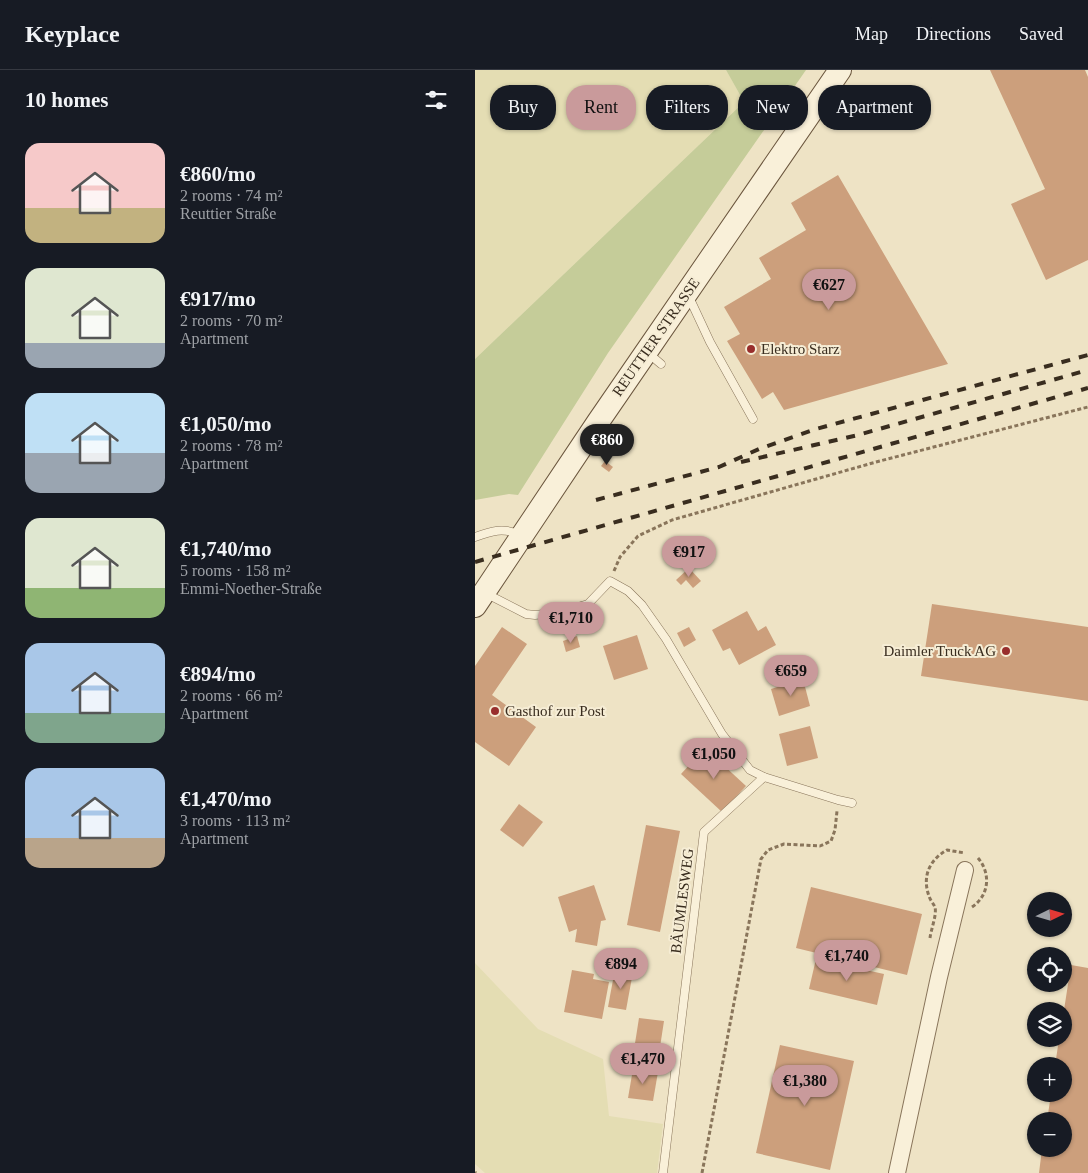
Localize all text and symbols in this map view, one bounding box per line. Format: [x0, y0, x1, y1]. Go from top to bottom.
text: Keyplace [25, 21, 120, 47]
text: Map [855, 24, 888, 44]
text: Directions [916, 24, 991, 44]
text: Saved [1019, 24, 1063, 44]
chip: Buy [490, 85, 556, 130]
chip: Rent [566, 85, 636, 130]
chip: Filters [646, 85, 728, 130]
chip: New [738, 85, 808, 130]
chip: Apartment [818, 85, 931, 130]
icon: filters [422, 86, 450, 114]
text: 10 homes [25, 88, 108, 112]
text: €860/mo [180, 162, 256, 186]
icon: home [65, 163, 125, 223]
text: 2 rooms · 74 m² [180, 187, 283, 204]
text: Reuttier Straße [180, 205, 276, 222]
pin: €627 [799, 268, 859, 311]
street label: REUTTIER STRASSE [609, 275, 703, 399]
text: €627 [813, 276, 845, 293]
text: €917/mo [180, 287, 256, 311]
icon: home [65, 288, 125, 348]
text: 2 rooms · 70 m² [180, 312, 283, 329]
text: Apartment [180, 330, 248, 347]
place label: Elektro Starz [761, 341, 840, 357]
marker: Elektro Starz [745, 343, 757, 355]
text: €1,050/mo [180, 412, 272, 436]
icon: home [65, 413, 125, 473]
pin: €860 [577, 424, 637, 466]
text: €860 [591, 431, 623, 448]
text: 2 rooms · 78 m² [180, 437, 283, 454]
text: Apartment [180, 455, 248, 472]
pin: €917 [659, 536, 719, 578]
text: €1,740/mo [180, 537, 272, 561]
icon: home [65, 538, 125, 598]
text: €917 [673, 543, 705, 560]
text: 5 rooms · 158 m² [180, 562, 291, 579]
text: Emmi-Noether-Straße [180, 580, 322, 597]
pin: €1,710 [530, 602, 612, 644]
text: €1,710 [549, 609, 593, 626]
place label: Daimler Truck AG [884, 643, 996, 659]
marker: Daimler Truck AG [1000, 645, 1012, 657]
pin: €659 [761, 654, 821, 697]
text: €894/mo [180, 662, 256, 686]
text: €659 [775, 662, 807, 679]
icon: home [65, 663, 125, 723]
text: 2 rooms · 66 m² [180, 687, 283, 704]
place label: Gasthof zur Post [505, 703, 606, 719]
text: Apartment [180, 705, 248, 722]
marker: Gasthof zur Post [489, 705, 501, 717]
pin: €1,050 [673, 738, 755, 780]
text: €1,050 [692, 745, 736, 762]
text: €1,470/mo [180, 787, 272, 811]
icon: home [65, 788, 125, 848]
text: 3 rooms · 113 m² [180, 812, 290, 829]
text: Apartment [180, 830, 248, 847]
street label: BÄUMLESWEG [668, 847, 696, 954]
north arrow [1027, 892, 1073, 938]
map controls [1027, 892, 1072, 1157]
pin: €1,740 [806, 940, 888, 982]
text: €1,740 [825, 947, 869, 964]
button: locate [1027, 947, 1072, 992]
pin: €894 [591, 948, 651, 990]
text: €894 [605, 955, 637, 972]
button: layers [1027, 1002, 1072, 1047]
pin: €1,470 [602, 1042, 684, 1085]
text: €1,470 [621, 1050, 665, 1067]
button: + [1027, 1057, 1072, 1102]
pin: €1,380 [764, 1064, 846, 1107]
text: €1,380 [783, 1072, 827, 1089]
button: − [1027, 1112, 1072, 1157]

